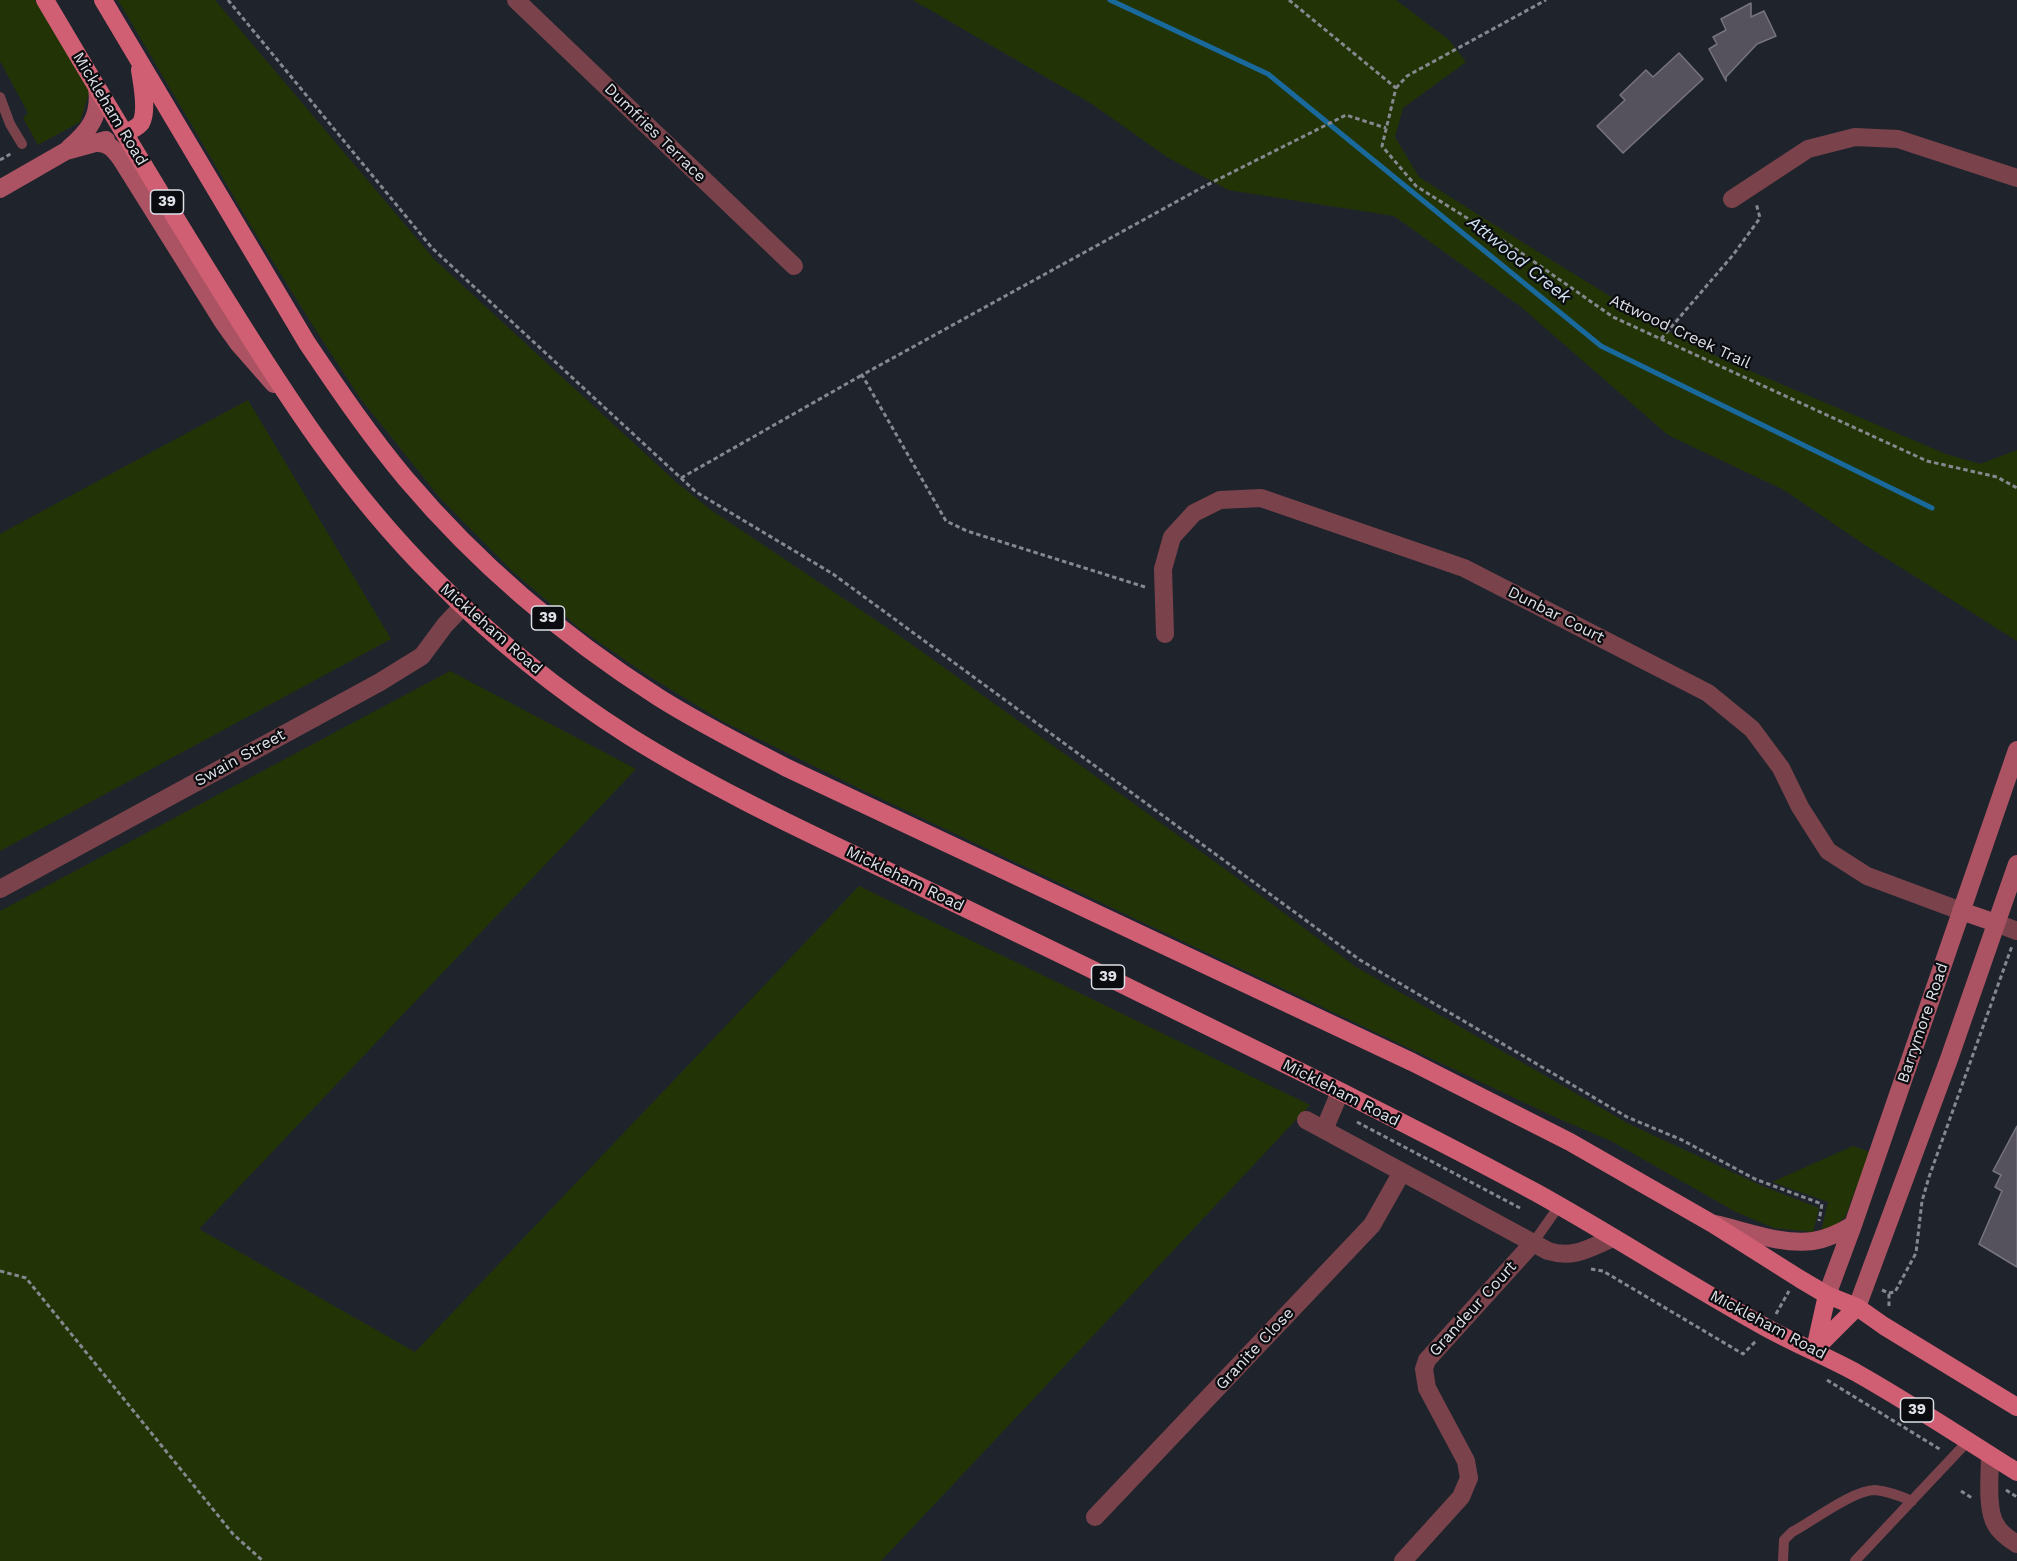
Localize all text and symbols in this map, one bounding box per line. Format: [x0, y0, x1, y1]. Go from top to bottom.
street label: Mickleham Road [69, 49, 151, 169]
street label: Dumfries Terrace [600, 80, 710, 186]
road number: 39 [150, 190, 184, 214]
water label: Attwood Creek [1463, 212, 1575, 308]
street label: Attwood Creek Trail [1606, 291, 1754, 373]
street label: Mickleham Road [436, 580, 546, 678]
street label: Dunbar Court [1505, 582, 1607, 648]
road number: 39 [532, 606, 564, 630]
street label: Swain Street [191, 725, 289, 791]
street label: Mickleham Road [843, 842, 967, 916]
street label: Barrymore Road [1893, 960, 1953, 1086]
road number: 39 [1092, 965, 1124, 989]
street label: Mickleham Road [1279, 1055, 1403, 1131]
street label: Grandeur Court [1425, 1258, 1521, 1360]
street label: Mickleham Road [1707, 1286, 1829, 1364]
street label: Granite Close [1212, 1304, 1298, 1394]
road number: 39 [1900, 1398, 1934, 1422]

